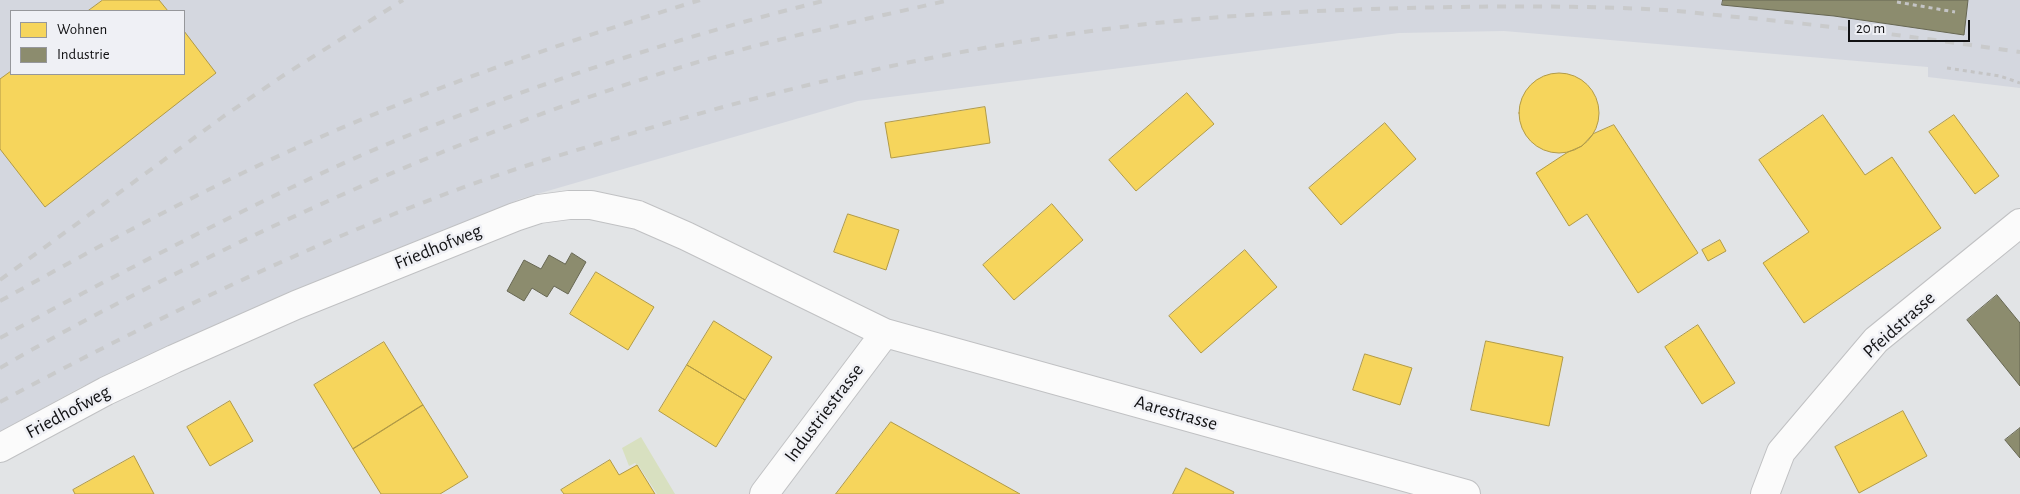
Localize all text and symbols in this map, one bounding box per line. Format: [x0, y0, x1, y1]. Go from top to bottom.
legend [10, 10, 185, 75]
scale bar [1850, 10, 1972, 42]
text: 20 m [1856, 21, 1885, 36]
text: Wohnen [57, 22, 107, 37]
text: Industrie [57, 47, 110, 62]
street label: Friedhofweg [391, 219, 485, 275]
street label: Pfeidstrasse [1858, 287, 1940, 363]
street label: Industriestrasse [780, 359, 868, 467]
street label: Friedhofweg [22, 380, 114, 444]
street label: Aarestrasse [1132, 390, 1220, 436]

